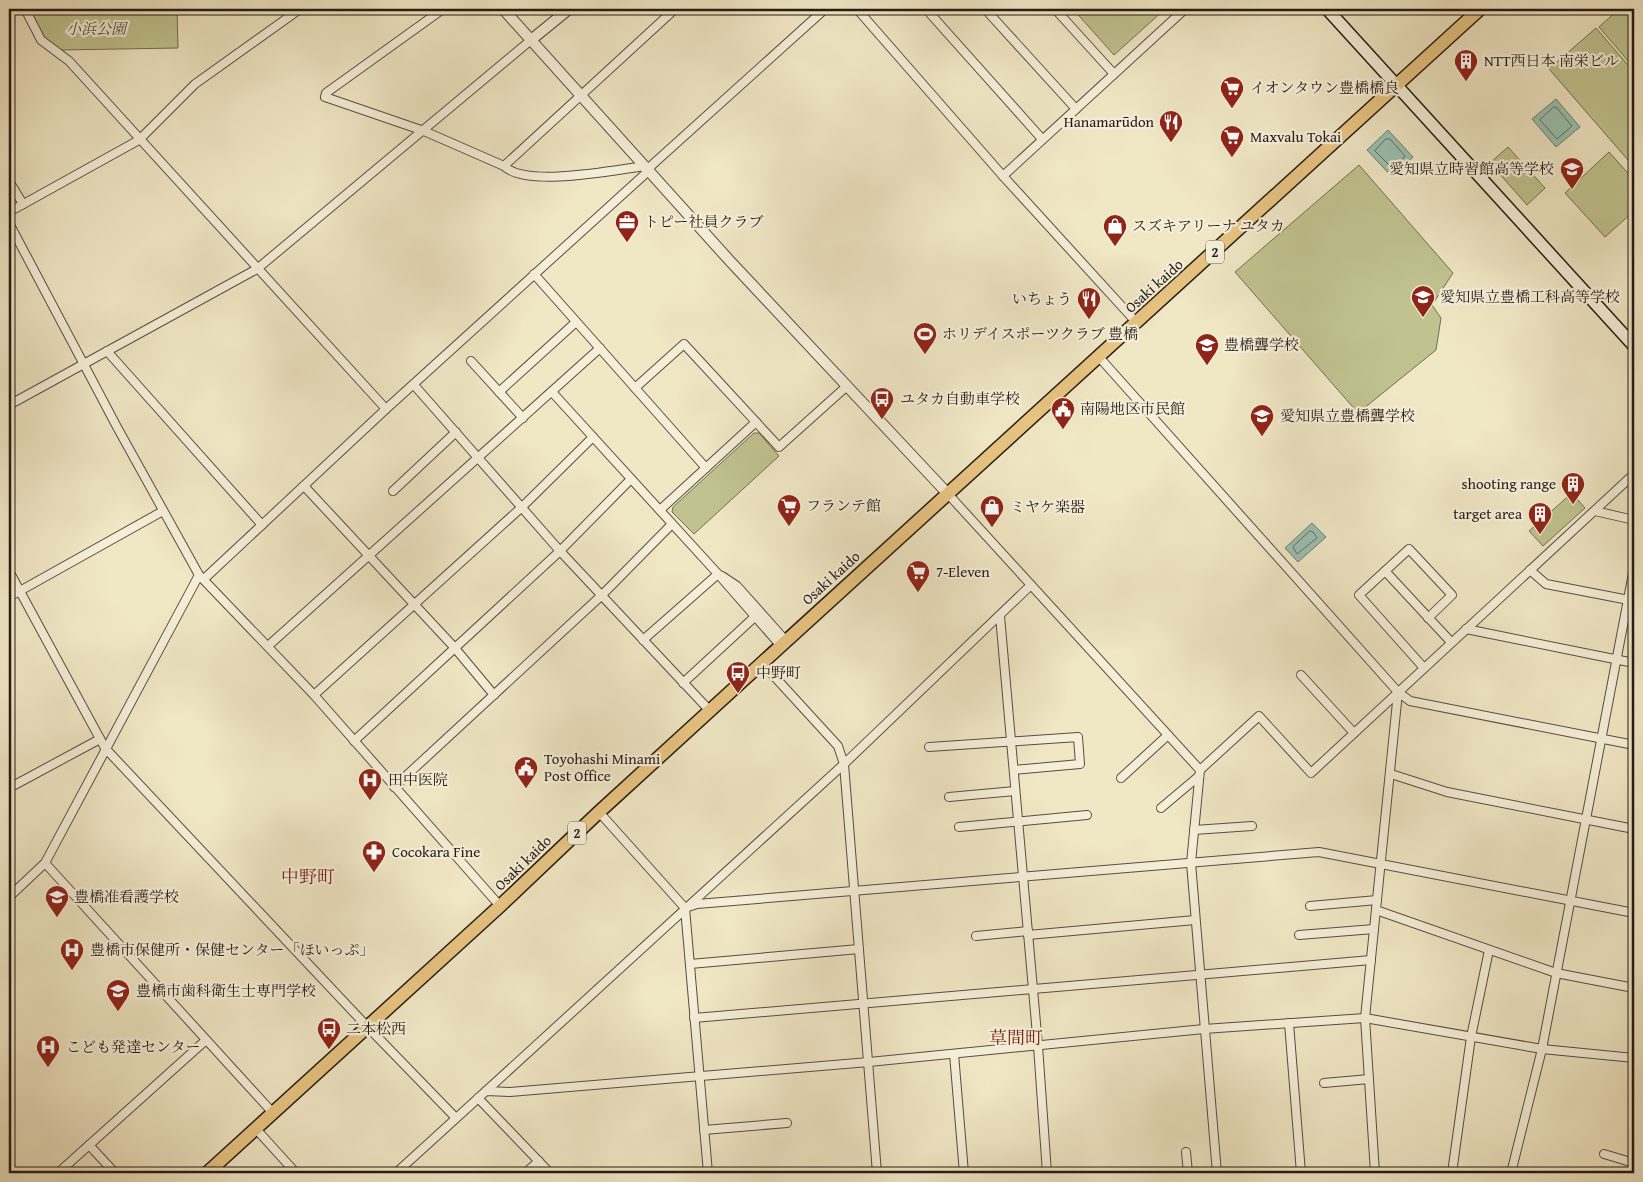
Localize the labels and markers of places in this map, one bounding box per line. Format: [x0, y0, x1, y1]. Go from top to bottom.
building icon: NTT西日本 南栄ビル [1453, 48, 1479, 82]
place label: NTT西日本 南栄ビル [1484, 50, 1619, 71]
supermarket icon: イオンタウン豊橋橋良 [1219, 75, 1245, 109]
place label: イオンタウン豊橋橋良 [1250, 77, 1399, 98]
restaurant icon: Hanamarūdon [1158, 109, 1184, 143]
place label: Hanamarūdon [1064, 111, 1155, 132]
supermarket icon: Maxvalu Tokai [1219, 124, 1245, 158]
place label: Maxvalu Tokai [1250, 126, 1341, 147]
school or university icon: 愛知県立時習館高等学校 [1559, 156, 1585, 190]
place label: 愛知県立時習館高等学校 [1389, 158, 1554, 179]
office icon: トピー社員クラブ [614, 209, 640, 243]
place label: トピー社員クラブ [644, 211, 763, 232]
shop icon: スズキアリーナ ユタカ [1102, 213, 1128, 247]
place label: スズキアリーナ ユタカ [1132, 215, 1285, 236]
school or university icon: 愛知県立豊橋工科高等学校 [1410, 284, 1436, 318]
restaurant icon: いちょう [1076, 286, 1102, 320]
place label: 愛知県立豊橋工科高等学校 [1440, 286, 1620, 307]
place label: いちょう [1012, 288, 1072, 309]
sports icon: ホリデイスポーツクラブ 豊橋 [912, 321, 938, 355]
place label: ホリデイスポーツクラブ 豊橋 [942, 323, 1138, 344]
school or university icon: 豊橋聾学校 [1194, 332, 1220, 366]
place label: 豊橋聾学校 [1224, 334, 1299, 355]
bus stop icon: ユタカ自動車学校 [869, 386, 895, 420]
place label: ユタカ自動車学校 [900, 388, 1020, 409]
public building icon: 南陽地区市民館 [1050, 396, 1076, 430]
place label: 南陽地区市民館 [1080, 398, 1185, 419]
school or university icon: 愛知県立豊橋聾学校 [1249, 403, 1275, 437]
place label: 愛知県立豊橋聾学校 [1280, 405, 1415, 426]
building icon: shooting range [1560, 471, 1586, 505]
place label: shooting range [1462, 473, 1556, 494]
supermarket icon: フランテ館 [776, 493, 802, 527]
shop icon: ミヤケ楽器 [979, 494, 1005, 528]
place label: フランテ館 [806, 495, 881, 516]
place label: ミヤケ楽器 [1010, 496, 1085, 517]
building icon: target area [1527, 501, 1553, 535]
place label: target area [1453, 503, 1522, 524]
supermarket icon: 7-Eleven [905, 559, 931, 593]
place label: 7-Eleven [936, 561, 990, 582]
bus stop icon: 中野町 [725, 660, 751, 694]
place label: 中野町 [756, 662, 801, 683]
place label: Toyohashi Minami Post Office [544, 748, 660, 786]
public building icon: Toyohashi Minami Post Office [513, 755, 539, 789]
hospital icon: 田中医院 [357, 767, 383, 801]
place label: 田中医院 [388, 769, 448, 790]
pharmacy icon: Cocokara Fine [361, 839, 387, 873]
place label: Cocokara Fine [392, 841, 480, 862]
school or university icon: 豊橋准看護学校 [44, 884, 70, 918]
place label: 豊橋准看護学校 [74, 886, 179, 907]
hospital icon: 豊橋市保健所・保健センター「ほいっぷ」 [59, 937, 85, 971]
place label: 豊橋市保健所・保健センター「ほいっぷ」 [90, 939, 374, 960]
school or university icon: 豊橋市歯科衛生士専門学校 [105, 978, 131, 1012]
place label: 豊橋市歯科衛生士専門学校 [136, 980, 316, 1001]
bus stop icon: 二本松西 [316, 1016, 342, 1050]
place label: 二本松西 [346, 1018, 406, 1039]
hospital icon: こども発達センター [35, 1034, 61, 1068]
place label: こども発達センター [66, 1036, 200, 1057]

